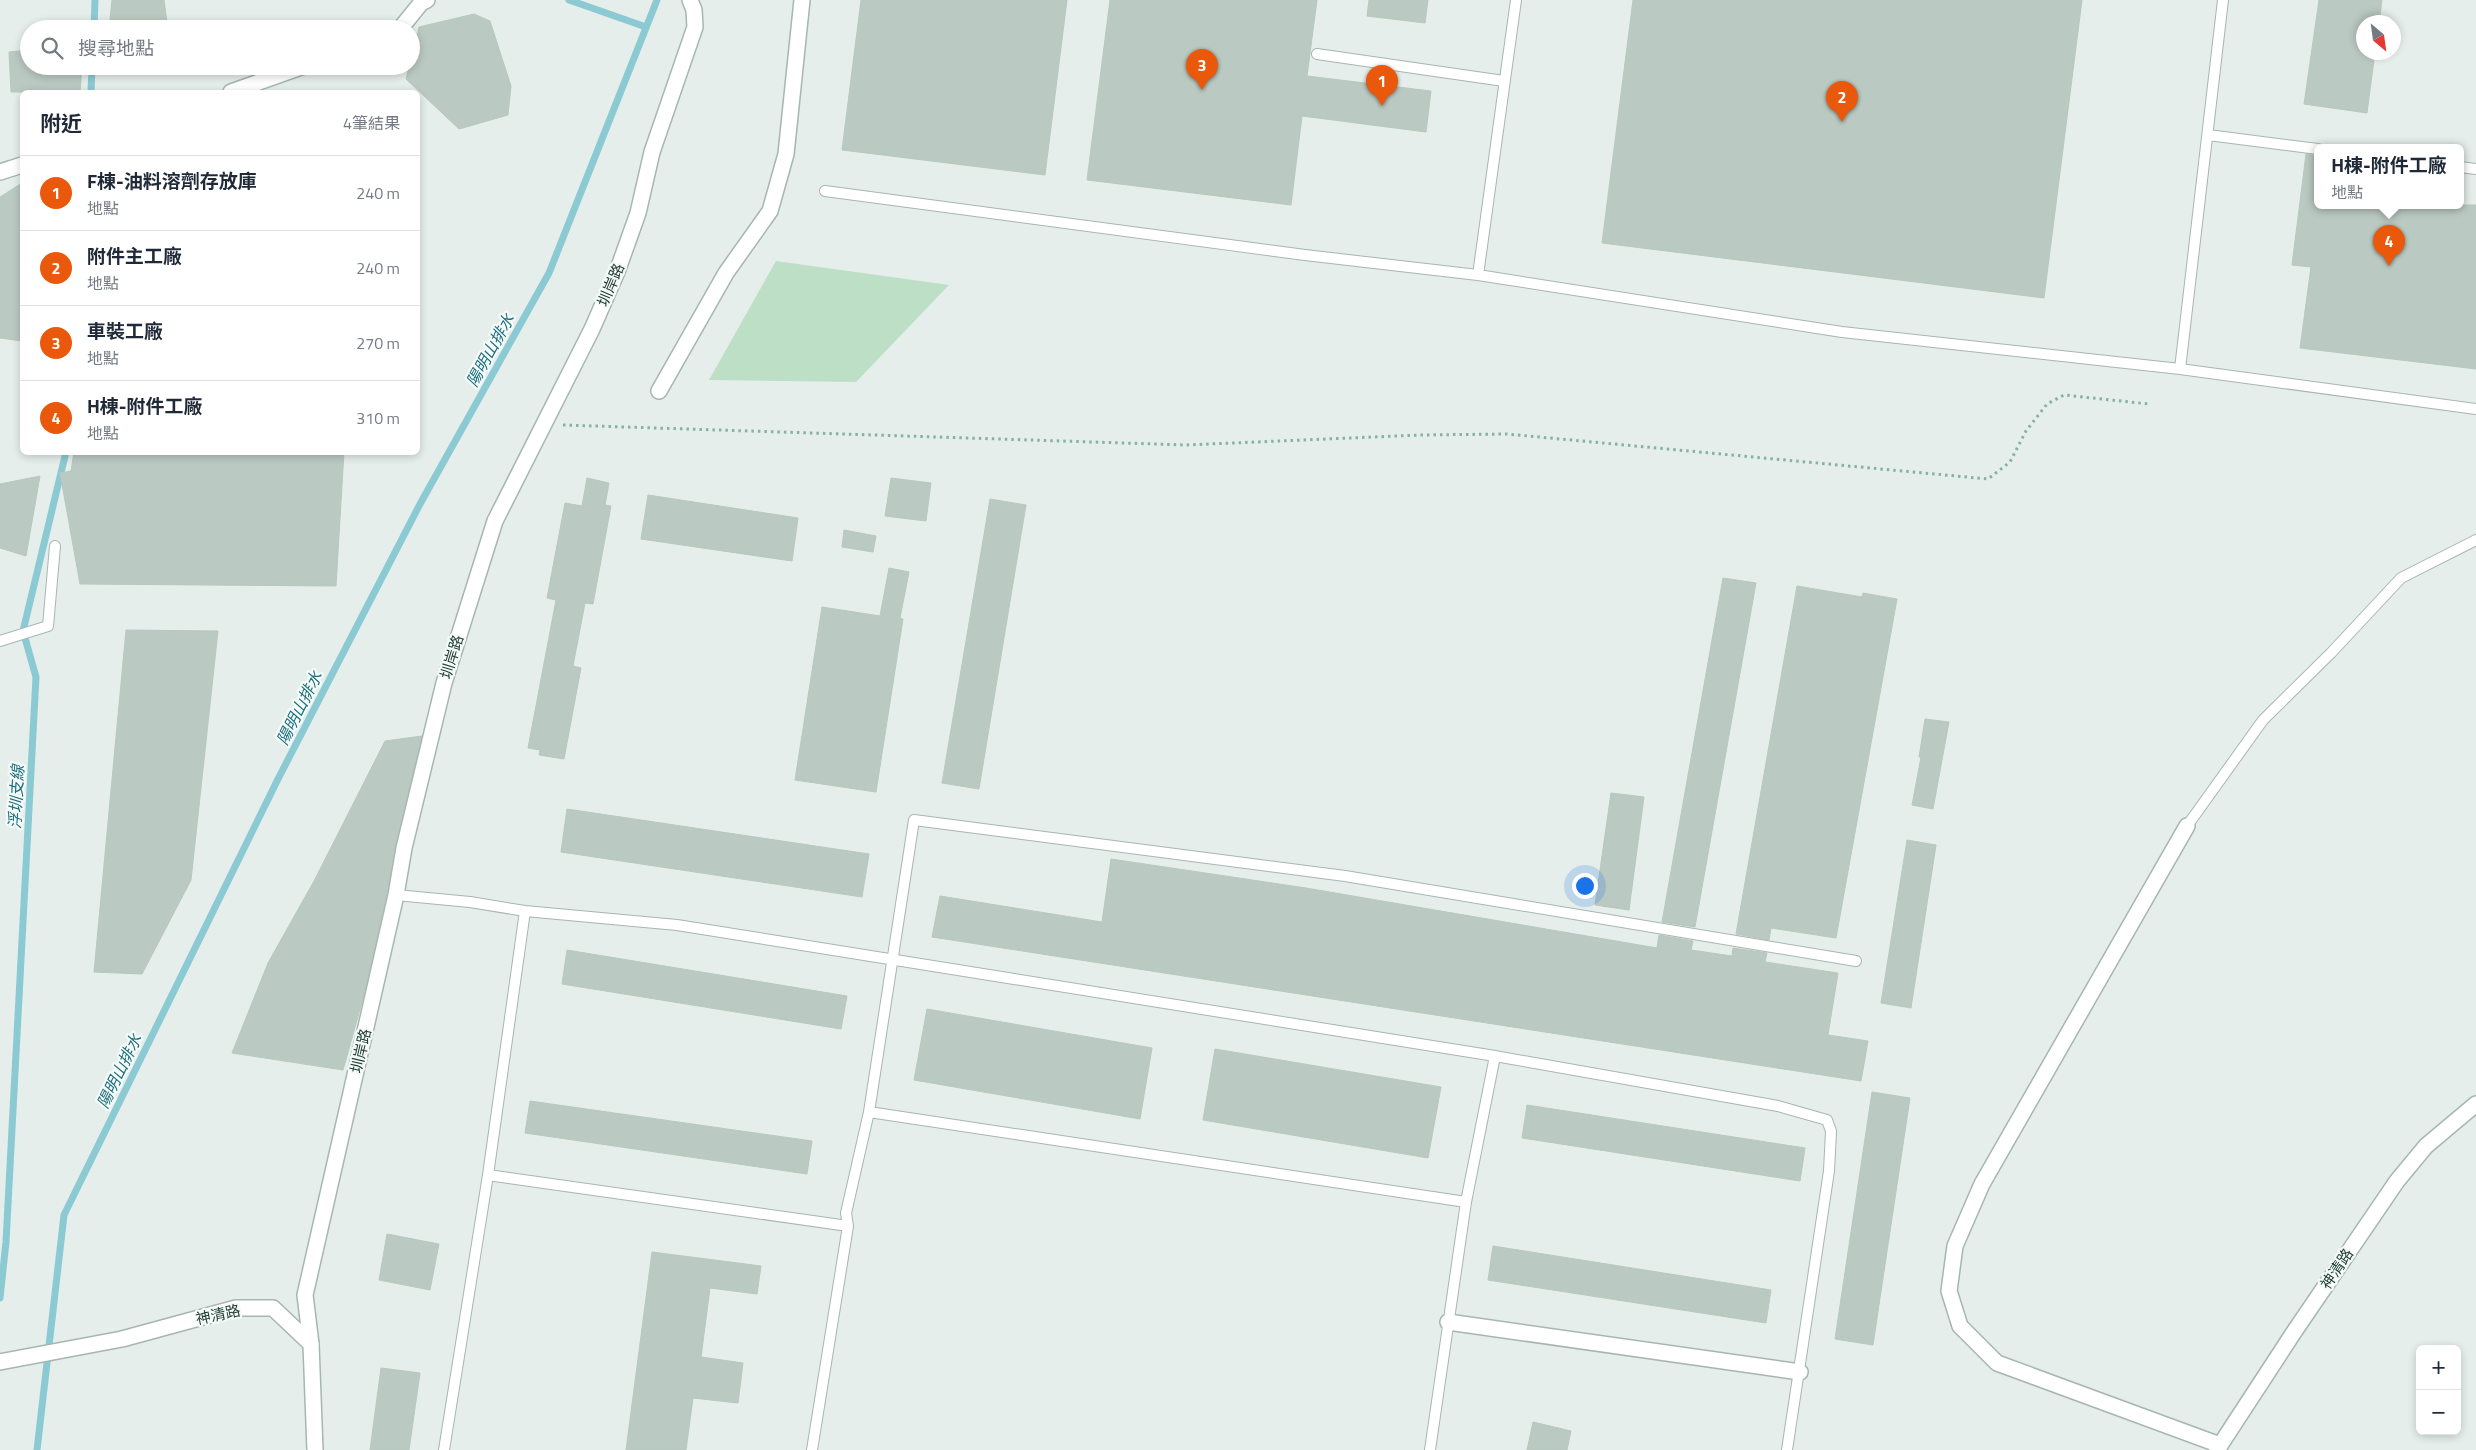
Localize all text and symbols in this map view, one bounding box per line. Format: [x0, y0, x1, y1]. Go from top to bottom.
north arrow [2356, 15, 2401, 60]
search box [20, 20, 420, 75]
text: 搜尋地點 [78, 33, 154, 62]
icon: search [38, 34, 66, 62]
pin: 3 [1186, 49, 1218, 90]
pin: 1 [1366, 65, 1398, 106]
pin: 2 [1826, 81, 1858, 122]
text: 附近 [40, 107, 82, 139]
text: 4筆結果 [343, 111, 400, 135]
popup [2314, 144, 2464, 209]
text: H棟-附件工廠 [2331, 150, 2447, 179]
text: F棟-油料溶劑存放庫 [87, 166, 257, 195]
text: 地點 [2331, 180, 2363, 204]
text: 1 [52, 181, 60, 205]
text: 240 m [356, 181, 400, 205]
text: 地點 [87, 196, 119, 220]
pin: 4 [2373, 225, 2405, 266]
text: 附件主工廠 [87, 241, 182, 270]
text: 2 [52, 256, 60, 280]
text: 240 m [356, 256, 400, 280]
street label: 圳岸路 [591, 260, 630, 310]
text: 地點 [87, 271, 119, 295]
water label: 陽明山排水 [460, 308, 520, 391]
text: 車裝工廠 [87, 316, 163, 345]
text: 3 [52, 331, 60, 355]
text: 270 m [356, 331, 400, 355]
text: 地點 [87, 346, 119, 370]
text: H棟-附件工廠 [87, 391, 203, 420]
text: 4 [52, 406, 60, 430]
text: 310 m [356, 406, 400, 430]
text: 地點 [87, 421, 119, 445]
street label: 圳岸路 [434, 632, 469, 682]
water label: 陽明山排水 [270, 666, 328, 749]
water label: 浮圳支線 [2, 762, 30, 830]
your location [1572, 873, 1598, 899]
street label: 圳岸路 [344, 1026, 377, 1075]
water label: 陽明山排水 [91, 1029, 148, 1112]
street label: 神清路 [2314, 1244, 2359, 1294]
street label: 神清路 [193, 1299, 242, 1330]
map controls [2416, 1345, 2461, 1435]
button: + [2416, 1345, 2461, 1390]
button: − [2416, 1390, 2461, 1435]

